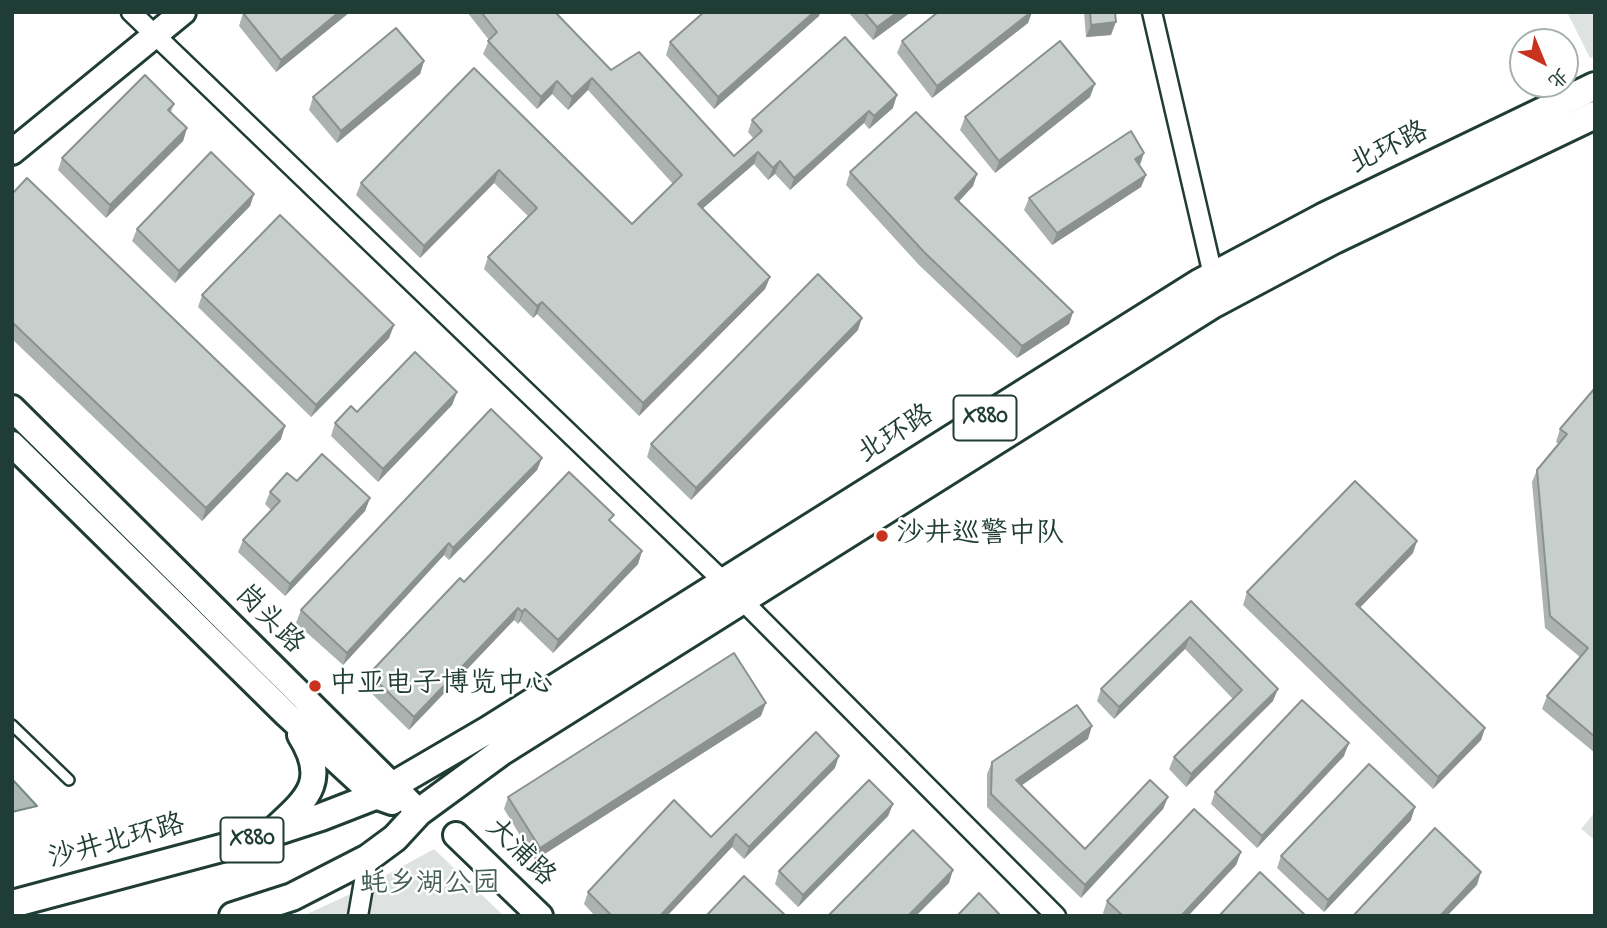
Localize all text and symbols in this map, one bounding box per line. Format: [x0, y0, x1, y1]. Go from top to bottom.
north arrow [1509, 28, 1579, 98]
text: 北 [1541, 61, 1573, 94]
street label: 北环路 [1345, 116, 1435, 184]
road number: X880 [954, 396, 1016, 440]
street label: 北环路 [852, 399, 942, 473]
place label: 沙井巡警中队 [896, 519, 1064, 553]
marker: 沙井巡警中队 [874, 528, 890, 544]
street label: 岗头路 [226, 579, 310, 663]
place label: 中亚电子博览中心 [329, 669, 553, 703]
marker: 中亚电子博览中心 [307, 678, 323, 694]
street label: 沙井北环路 [45, 810, 189, 878]
street label: 大浦路 [477, 813, 561, 895]
road number: X880 [220, 818, 284, 862]
park label: 蚝乡湖公园 [360, 869, 500, 903]

